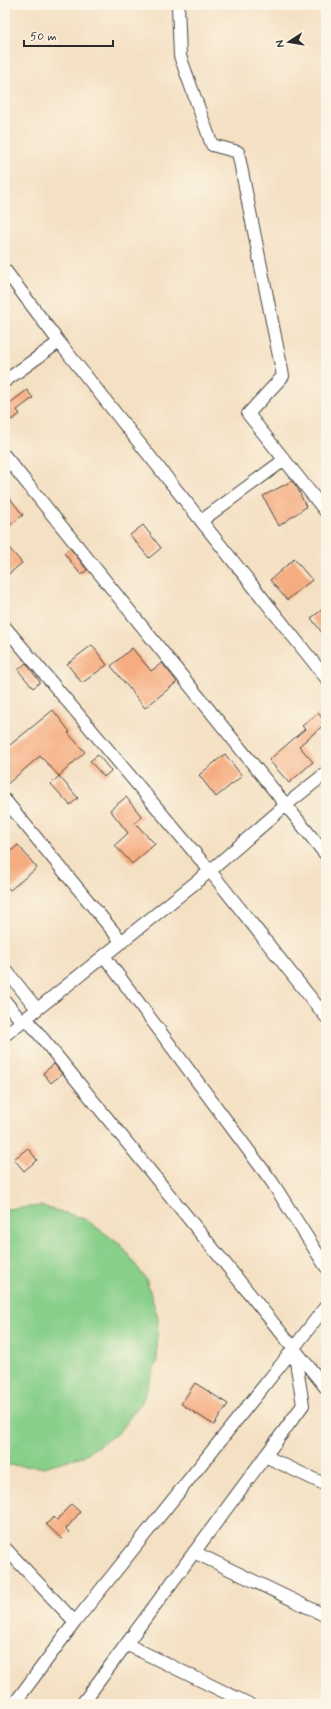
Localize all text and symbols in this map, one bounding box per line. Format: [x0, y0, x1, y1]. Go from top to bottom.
scale bar [24, 22, 113, 48]
north arrow [269, 22, 309, 62]
text: 50 m [30, 29, 57, 45]
text: N [273, 39, 288, 49]

